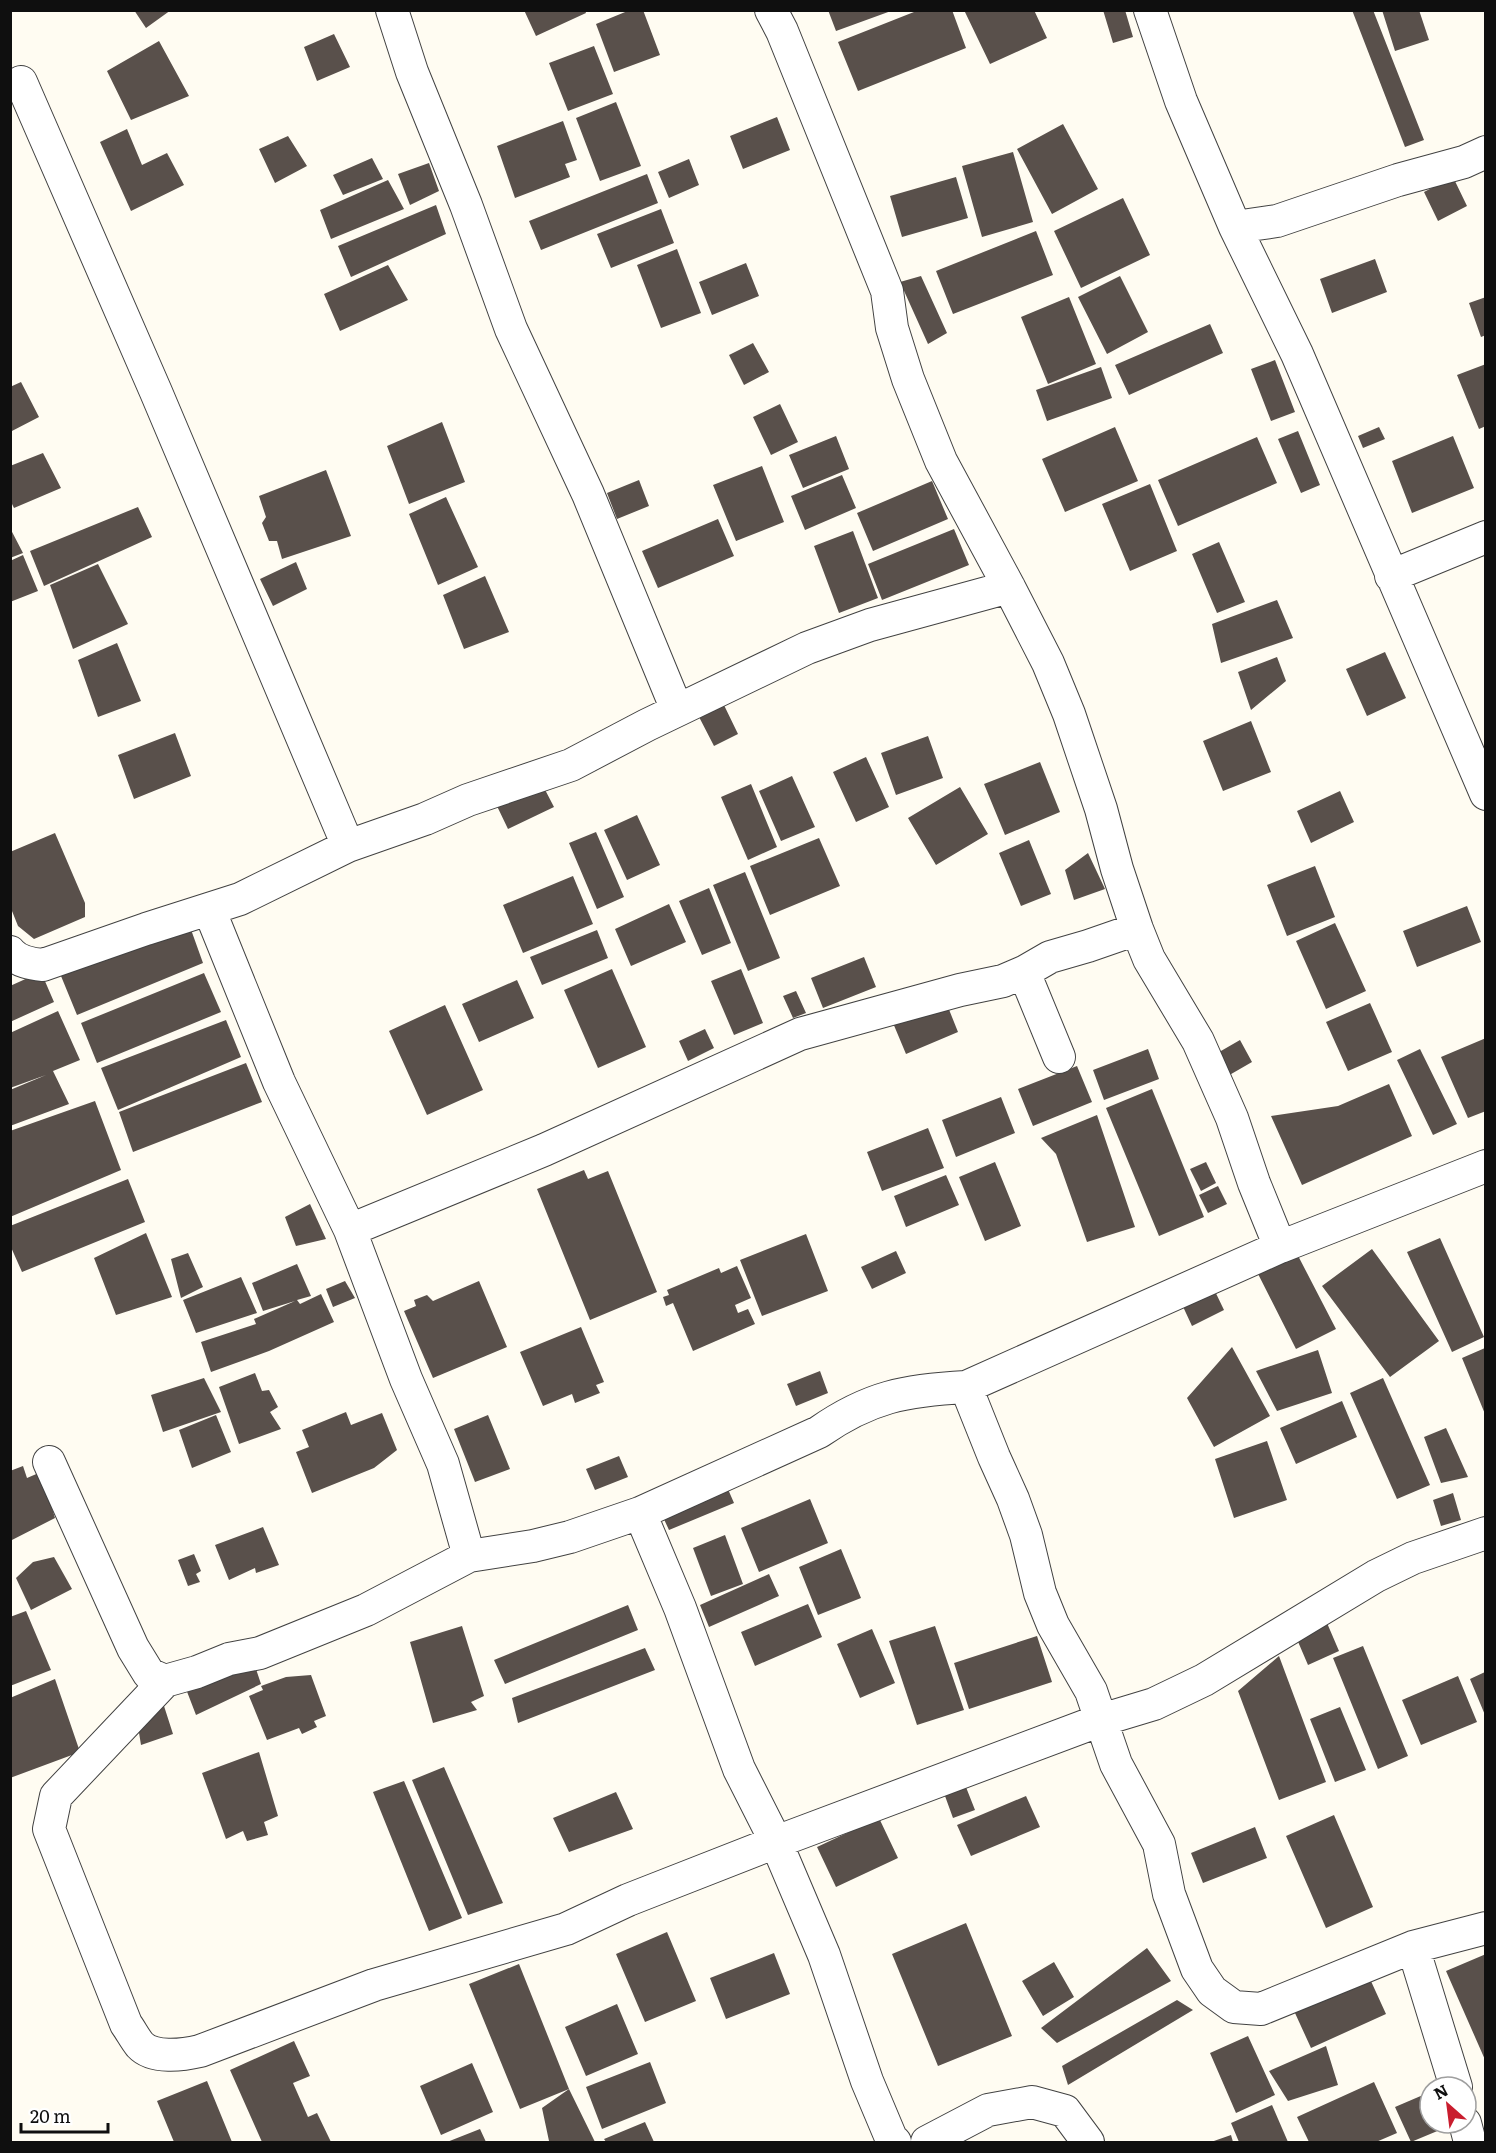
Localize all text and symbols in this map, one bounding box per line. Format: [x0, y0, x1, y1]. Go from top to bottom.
north arrow [1418, 2075, 1478, 2135]
text: N [1429, 2077, 1452, 2105]
scale bar [21, 2096, 108, 2134]
text: 20 m [30, 2102, 71, 2129]

